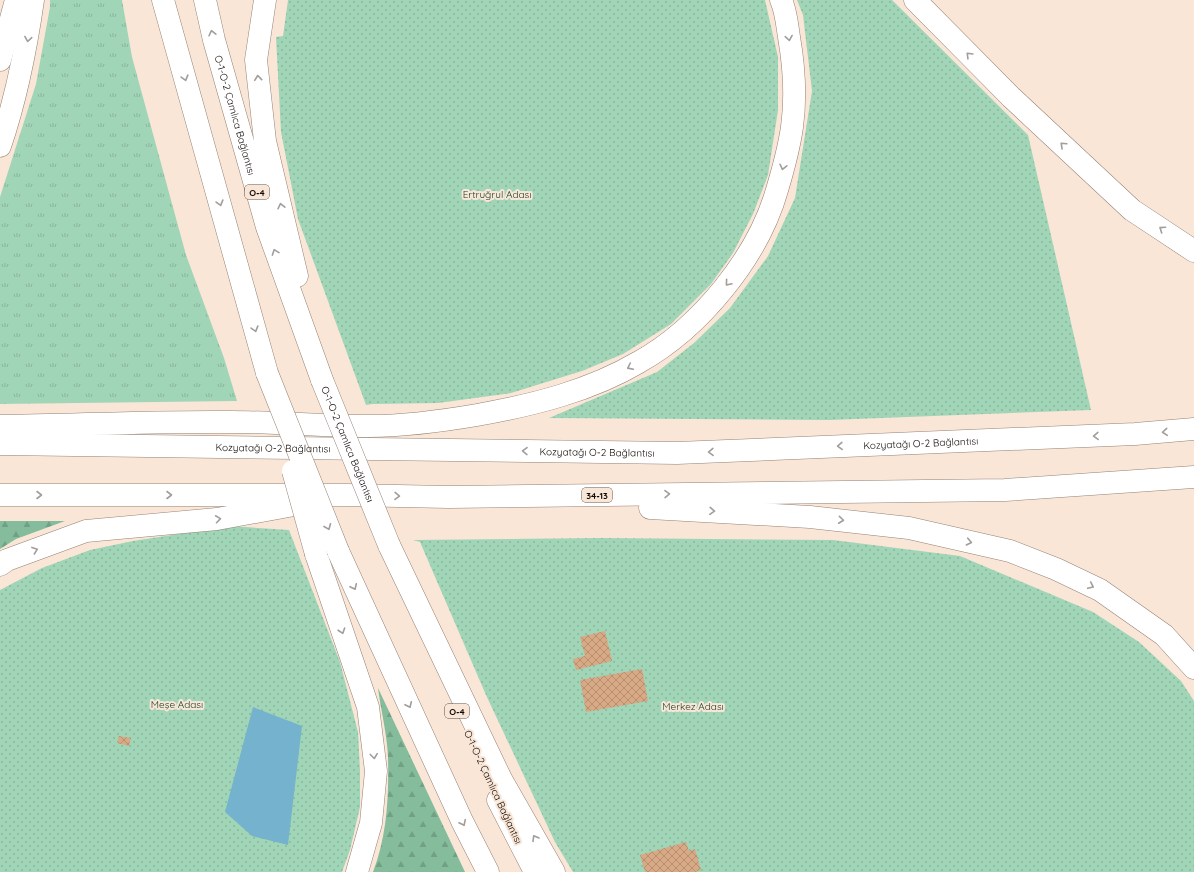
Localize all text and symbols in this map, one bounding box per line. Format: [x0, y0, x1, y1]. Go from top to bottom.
one-way arrow [208, 29, 217, 36]
one-way arrow [784, 35, 793, 41]
one-way arrow [24, 36, 32, 42]
one-way arrow [967, 52, 974, 60]
street label: O-1-O-2 Çamlıca Bağlantısı [212, 54, 258, 177]
one-way arrow [180, 74, 189, 81]
one-way arrow [254, 75, 263, 82]
one-way arrow [1060, 142, 1068, 150]
one-way arrow [780, 164, 788, 170]
road number: O-4 [245, 185, 269, 199]
park label: Ertruğrul Adası [463, 188, 531, 201]
one-way arrow [215, 200, 224, 207]
one-way arrow [277, 203, 285, 209]
one-way arrow [1159, 227, 1166, 234]
one-way arrow [272, 248, 280, 255]
one-way arrow [726, 278, 733, 286]
one-way arrow [250, 325, 258, 332]
one-way arrow [627, 362, 634, 370]
street label: O-1-O-2 Çamlıca Bağlantısı [319, 384, 377, 504]
one-way arrow [1162, 427, 1168, 436]
one-way arrow [1093, 432, 1099, 440]
street label: Kozyatağı O-2 Bağlantısı [863, 434, 978, 452]
street label: Kozyatağı O-2 Bağlantısı [215, 440, 330, 455]
one-way arrow [837, 442, 843, 451]
street label: Kozyatağı O-2 Bağlantısı [539, 445, 654, 459]
one-way arrow [522, 447, 528, 455]
one-way arrow [708, 447, 714, 456]
road number: 34-13 [582, 488, 612, 502]
one-way arrow [664, 490, 670, 498]
one-way arrow [36, 491, 42, 499]
one-way arrow [166, 491, 172, 499]
one-way arrow [394, 492, 400, 500]
one-way arrow [709, 507, 715, 516]
one-way arrow [215, 515, 221, 524]
one-way arrow [838, 515, 844, 524]
one-way arrow [324, 523, 332, 530]
one-way arrow [966, 537, 973, 545]
one-way arrow [32, 546, 39, 554]
one-way arrow [1088, 581, 1095, 589]
one-way arrow [349, 583, 357, 590]
one-way arrow [337, 627, 345, 634]
park label: Meşe Adası [151, 698, 203, 711]
park label: Merkez Adası [662, 700, 724, 713]
one-way arrow [404, 701, 412, 708]
road number: O-4 [445, 704, 469, 718]
street label: O-1-O-2 Çamlıca Bağlantısı [461, 728, 525, 846]
one-way arrow [369, 753, 378, 759]
one-way arrow [459, 819, 466, 826]
one-way arrow [532, 835, 540, 842]

